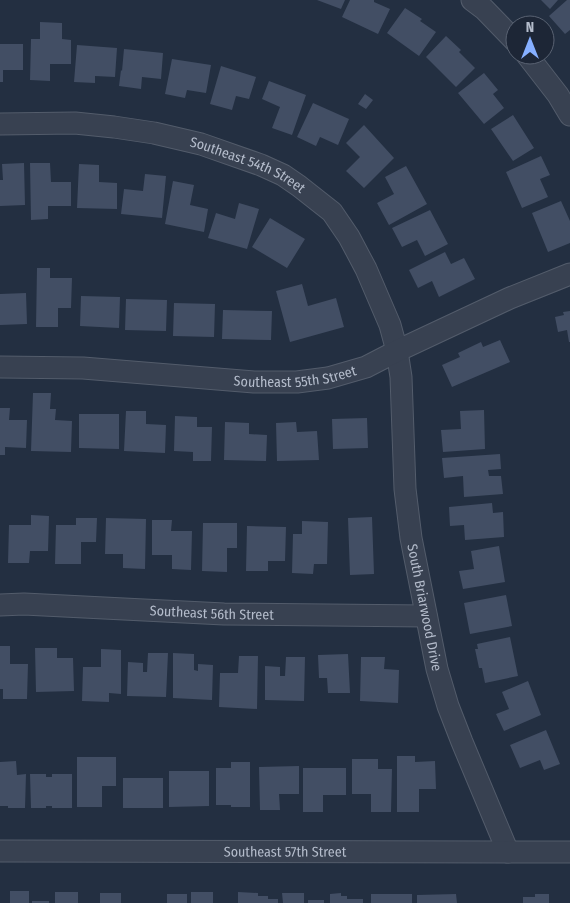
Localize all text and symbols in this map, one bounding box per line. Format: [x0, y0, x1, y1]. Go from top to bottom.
north arrow [505, 15, 555, 65]
text: N [526, 19, 534, 36]
street label: Southeast 54th Street [188, 134, 309, 197]
street label: Southeast 55th Street [233, 362, 359, 391]
street label: South Briarwood Drive [403, 543, 445, 673]
street label: Southeast 56th Street [149, 602, 274, 623]
street label: Southeast 57th Street [224, 843, 347, 861]

